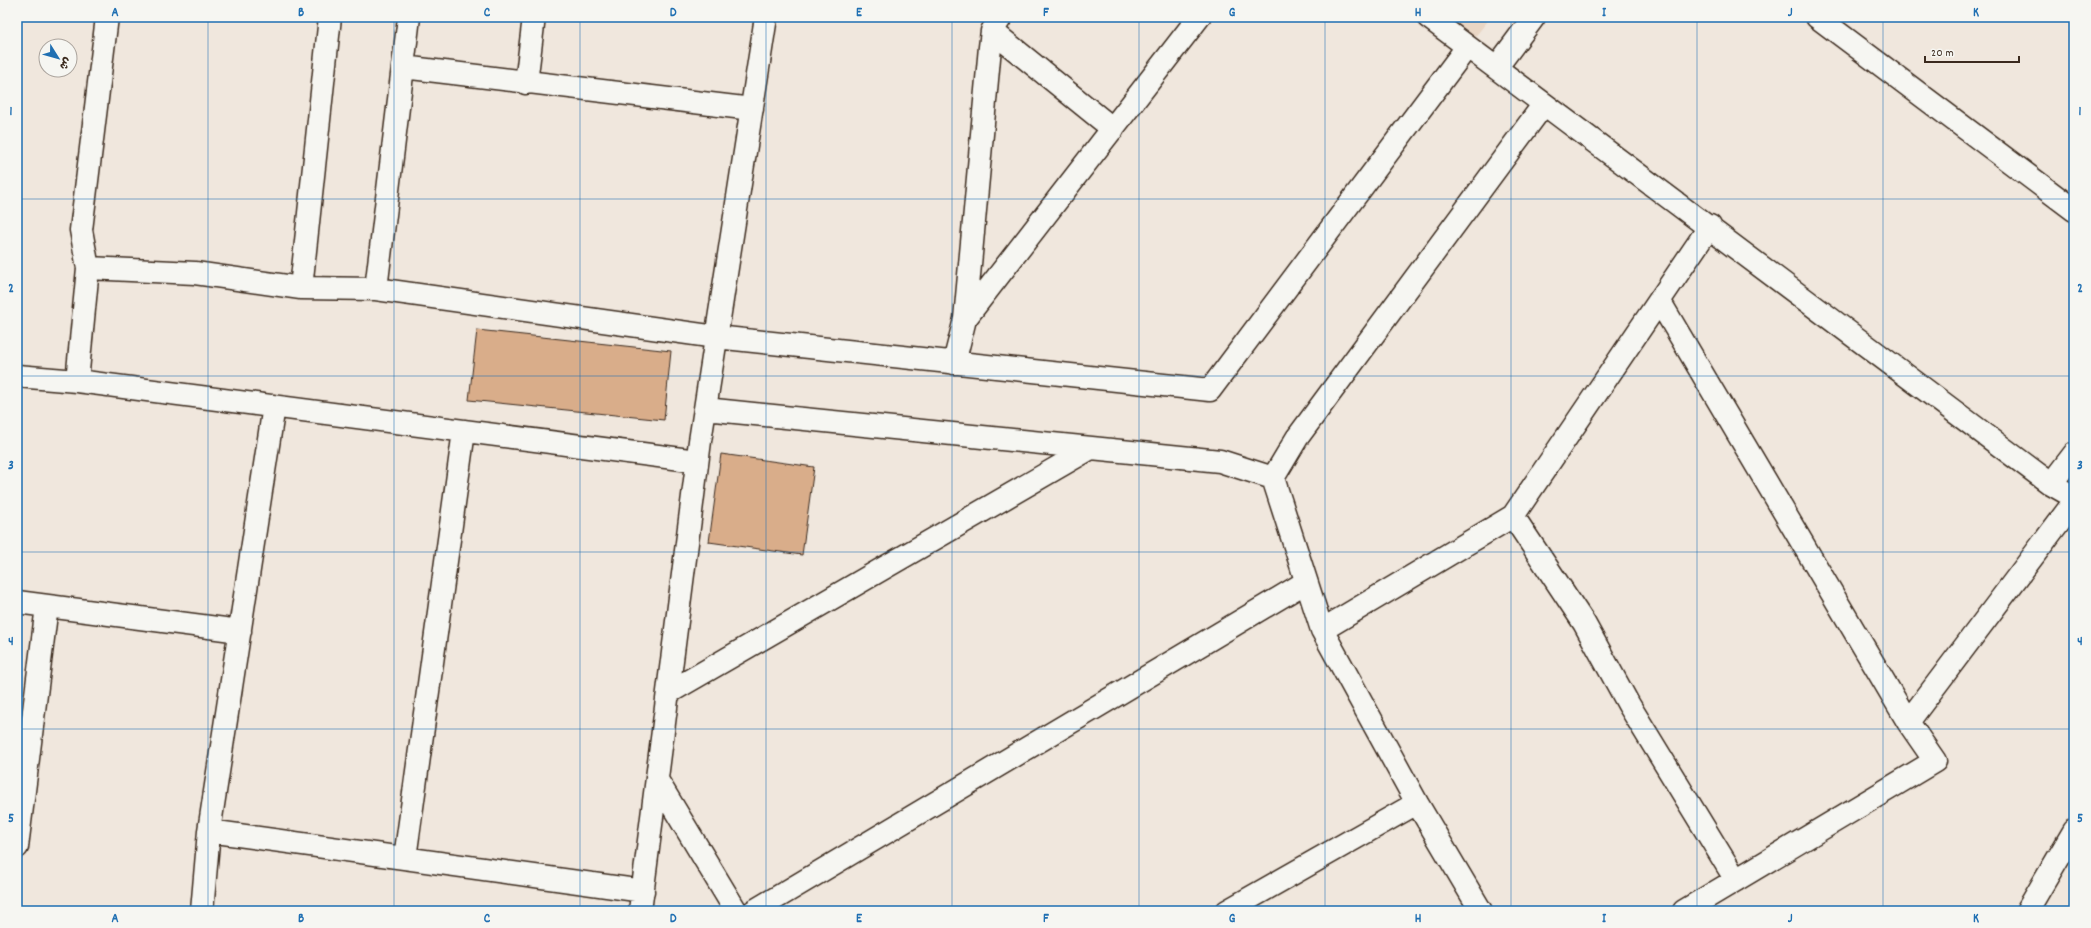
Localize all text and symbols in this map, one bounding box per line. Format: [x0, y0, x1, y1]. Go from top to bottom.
text: A [111, 4, 119, 23]
text: B [298, 4, 304, 23]
text: C [484, 4, 491, 23]
text: D [670, 4, 677, 23]
text: E [856, 4, 863, 23]
text: F [1043, 4, 1049, 23]
text: G [1229, 4, 1236, 23]
text: H [1415, 4, 1422, 23]
text: I [1602, 4, 1607, 23]
text: J [1788, 4, 1793, 23]
text: K [1973, 4, 1979, 23]
north arrow [38, 38, 78, 78]
scale bar [1925, 38, 2019, 64]
text: 20 m [1931, 45, 1954, 62]
text: ش [54, 53, 74, 72]
text: 1 [10, 103, 13, 122]
text: 1 [2079, 103, 2082, 122]
text: 2 [8, 280, 14, 299]
text: 2 [2077, 280, 2083, 299]
text: 3 [8, 457, 14, 476]
text: 3 [2077, 457, 2083, 476]
text: 4 [8, 633, 14, 652]
text: 4 [2077, 633, 2083, 652]
text: 5 [8, 810, 14, 829]
text: 5 [2077, 810, 2083, 829]
text: A [111, 910, 119, 928]
text: B [298, 910, 304, 928]
text: C [484, 910, 491, 928]
text: D [670, 910, 677, 928]
text: E [856, 910, 863, 928]
text: F [1043, 910, 1049, 928]
text: G [1229, 910, 1236, 928]
text: H [1415, 910, 1422, 928]
text: I [1602, 910, 1607, 928]
text: J [1788, 910, 1793, 928]
text: K [1973, 910, 1979, 928]

